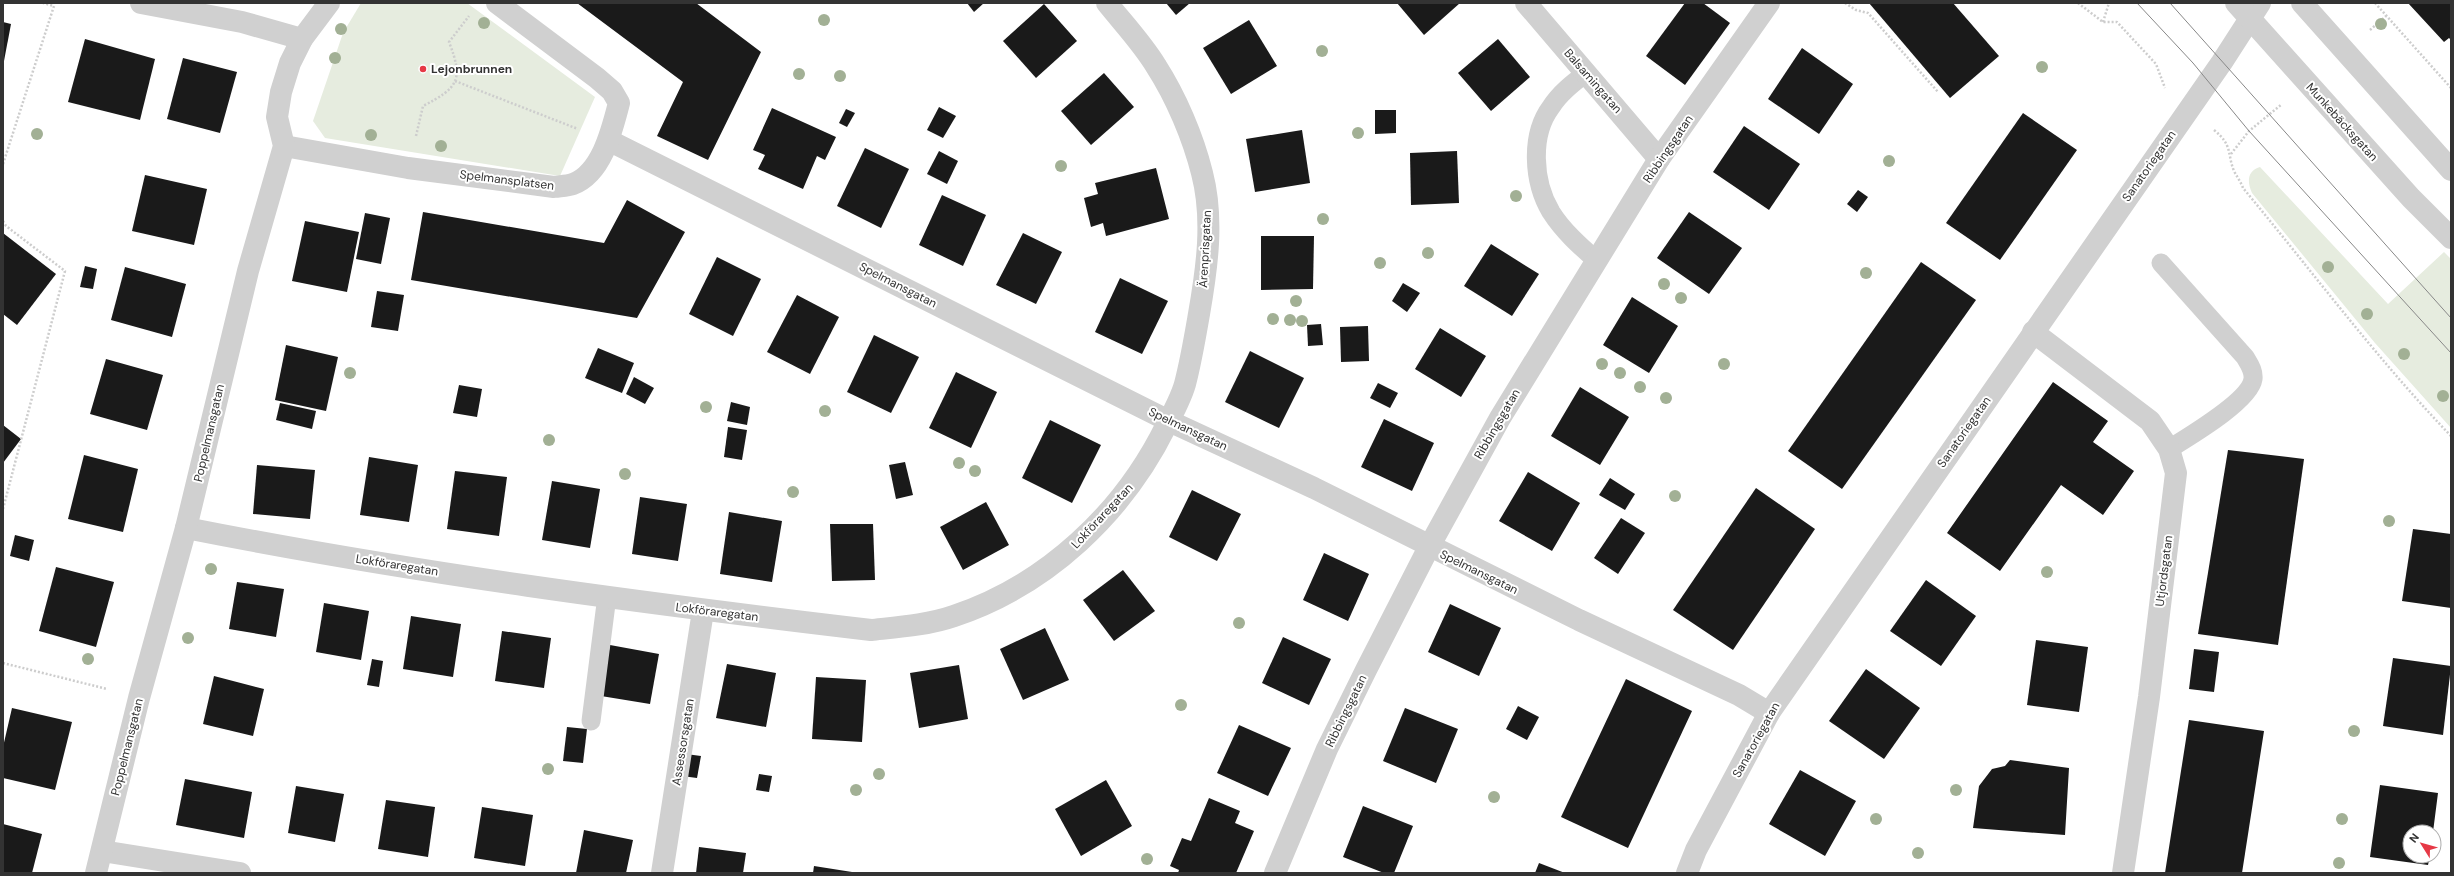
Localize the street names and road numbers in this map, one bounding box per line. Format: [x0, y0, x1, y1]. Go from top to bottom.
street label: Balsamingatan [1561, 45, 1626, 117]
street label: Munkebäcksgatan [2303, 79, 2382, 165]
street label: Ribbingsgatan [1639, 112, 1697, 186]
street label: Sanatoriegatan [2118, 127, 2180, 205]
street label: Spelmansplatsen [459, 166, 555, 194]
street label: Ärenprisgatan [1195, 210, 1215, 288]
street label: Spelmansgatan [856, 259, 940, 312]
street label: Poppelmansgatan [190, 383, 228, 483]
street label: Ribbingsgatan [1470, 386, 1524, 462]
street label: Sanatoriegatan [1933, 393, 1995, 471]
street label: Spelmansgatan [1146, 404, 1230, 454]
street label: Lokföraregatan [1068, 480, 1136, 552]
street label: Utjordsgatan [2152, 534, 2176, 607]
street label: Spelmansgatan [1437, 546, 1521, 598]
street label: Lokföraregatan [355, 551, 440, 579]
street label: Lokföraregatan [675, 599, 759, 625]
street label: Ribbingsgatan [1322, 672, 1370, 750]
street label: Poppelmansgatan [107, 697, 147, 797]
street label: Assessorsgatan [668, 697, 698, 787]
street label: Sanatoriegatan [1729, 699, 1783, 780]

